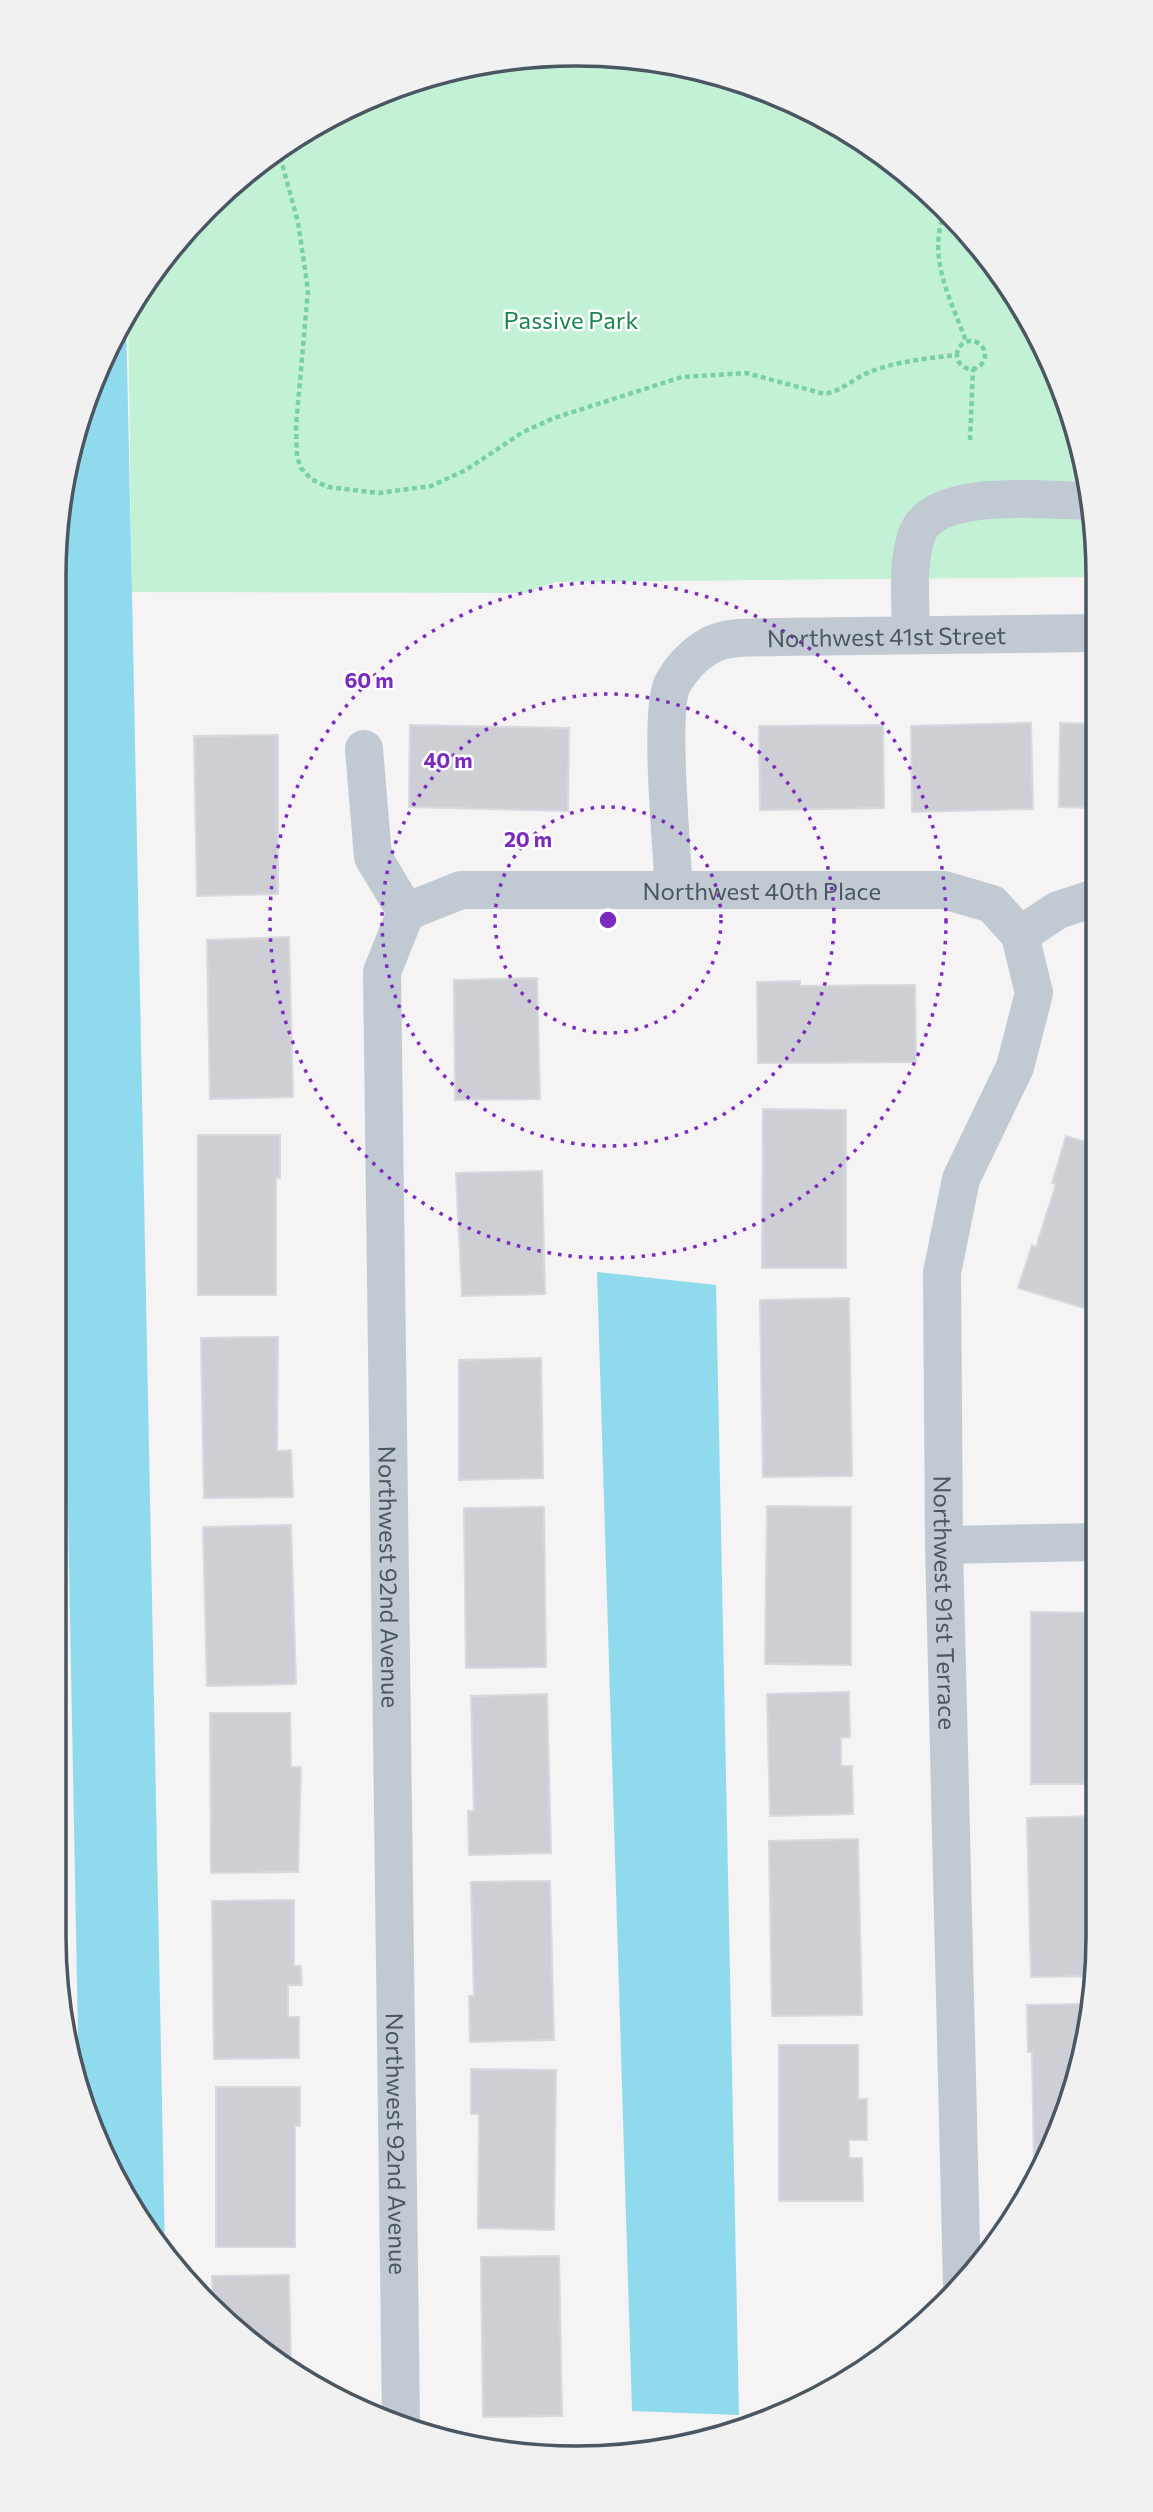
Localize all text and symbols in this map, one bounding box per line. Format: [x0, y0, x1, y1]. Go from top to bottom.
park label: Passive Park [504, 305, 638, 334]
street label: Northwest 41st Street [766, 620, 1007, 652]
text: 60 m [344, 667, 394, 692]
text: 40 m [423, 747, 473, 772]
text: 20 m [504, 826, 552, 851]
street label: Northwest 40th Place [642, 876, 881, 905]
centre of rings [596, 908, 620, 932]
street label: Northwest 92nd Avenue [374, 1445, 406, 1708]
street label: Northwest 91st Terrace [929, 1475, 963, 1730]
street label: Northwest 92nd Avenue [381, 2012, 414, 2275]

